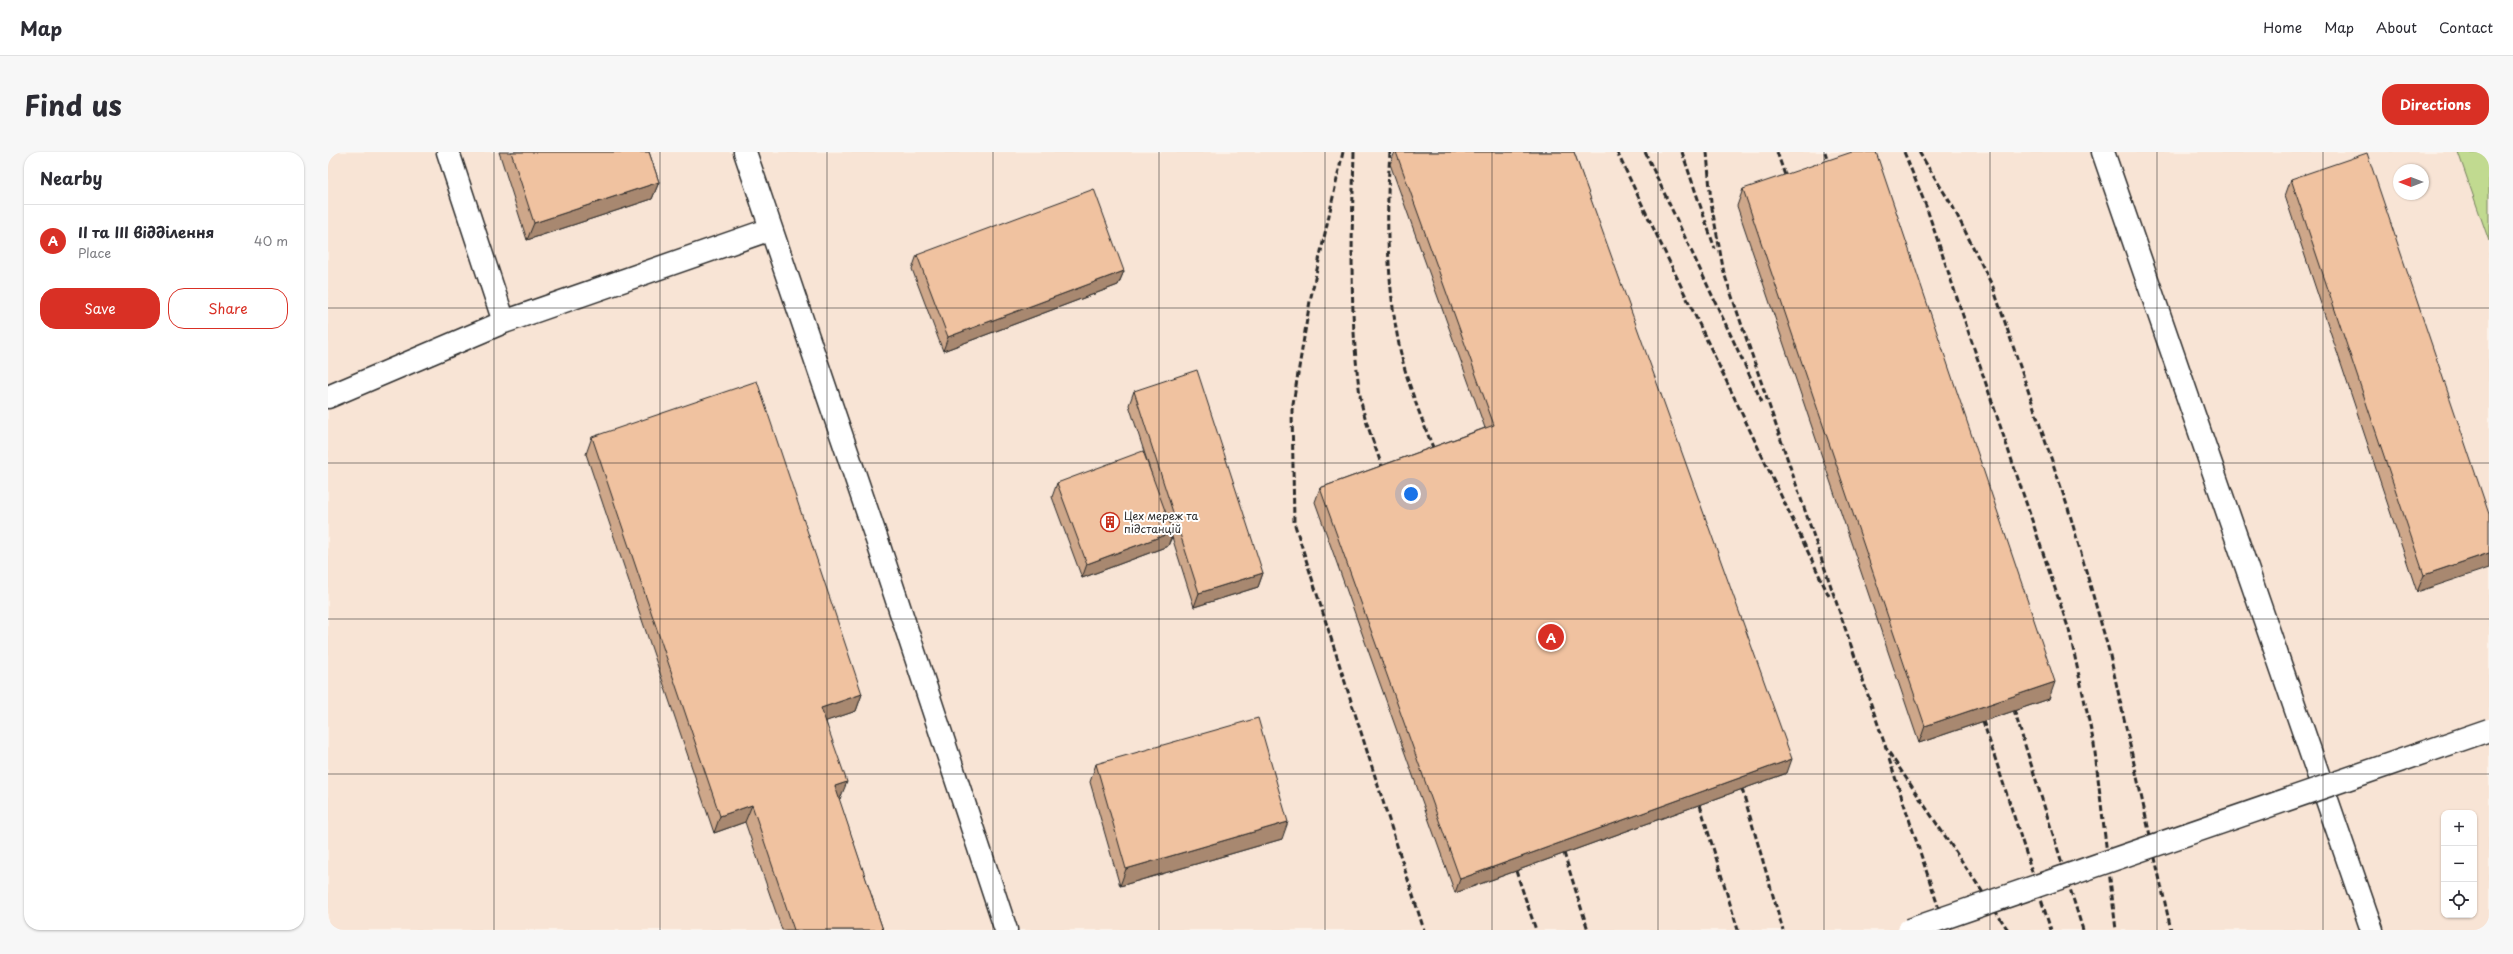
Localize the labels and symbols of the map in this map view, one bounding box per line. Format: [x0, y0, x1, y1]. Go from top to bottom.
north arrow [2393, 164, 2429, 200]
your location [1401, 484, 1421, 504]
place label: Цех мереж та підстанцій [1124, 507, 1198, 537]
building icon: Цех мереж та підстанцій [1099, 511, 1121, 533]
pin: A [1538, 622, 1564, 652]

